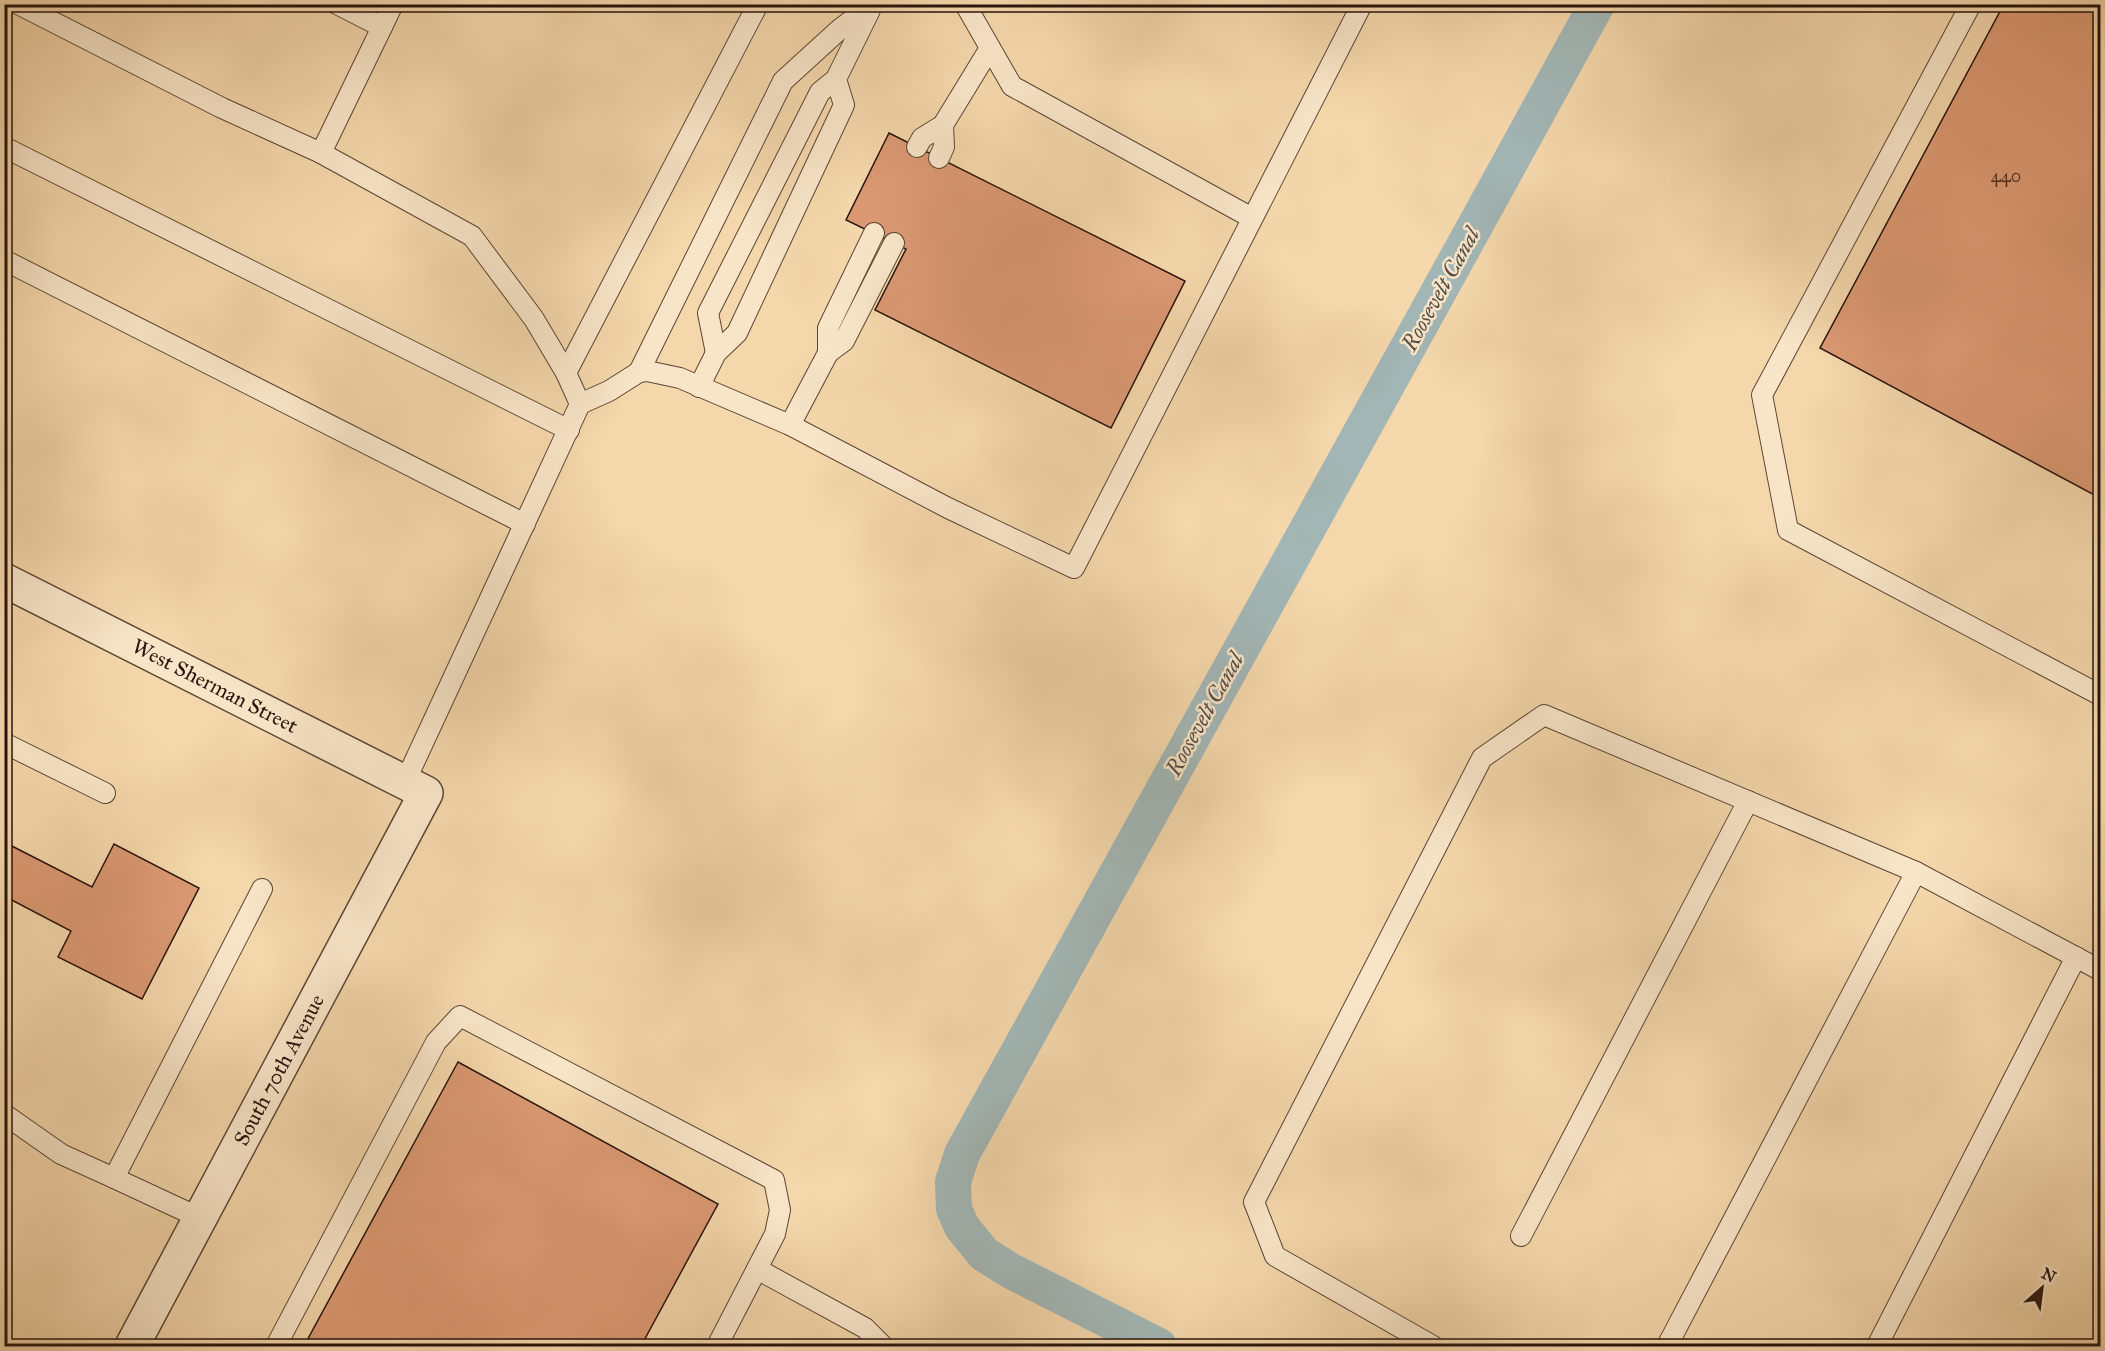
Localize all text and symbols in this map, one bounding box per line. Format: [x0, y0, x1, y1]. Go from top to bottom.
house number: 440 [1991, 165, 2021, 187]
water label: Roosevelt Canal [1395, 221, 1486, 356]
street label: West Sherman Street [128, 633, 303, 739]
water label: Roosevelt Canal [1159, 646, 1250, 781]
street label: South 70th Avenue [228, 990, 330, 1150]
north arrow [2012, 1258, 2072, 1318]
text: N [2038, 1264, 2060, 1287]

